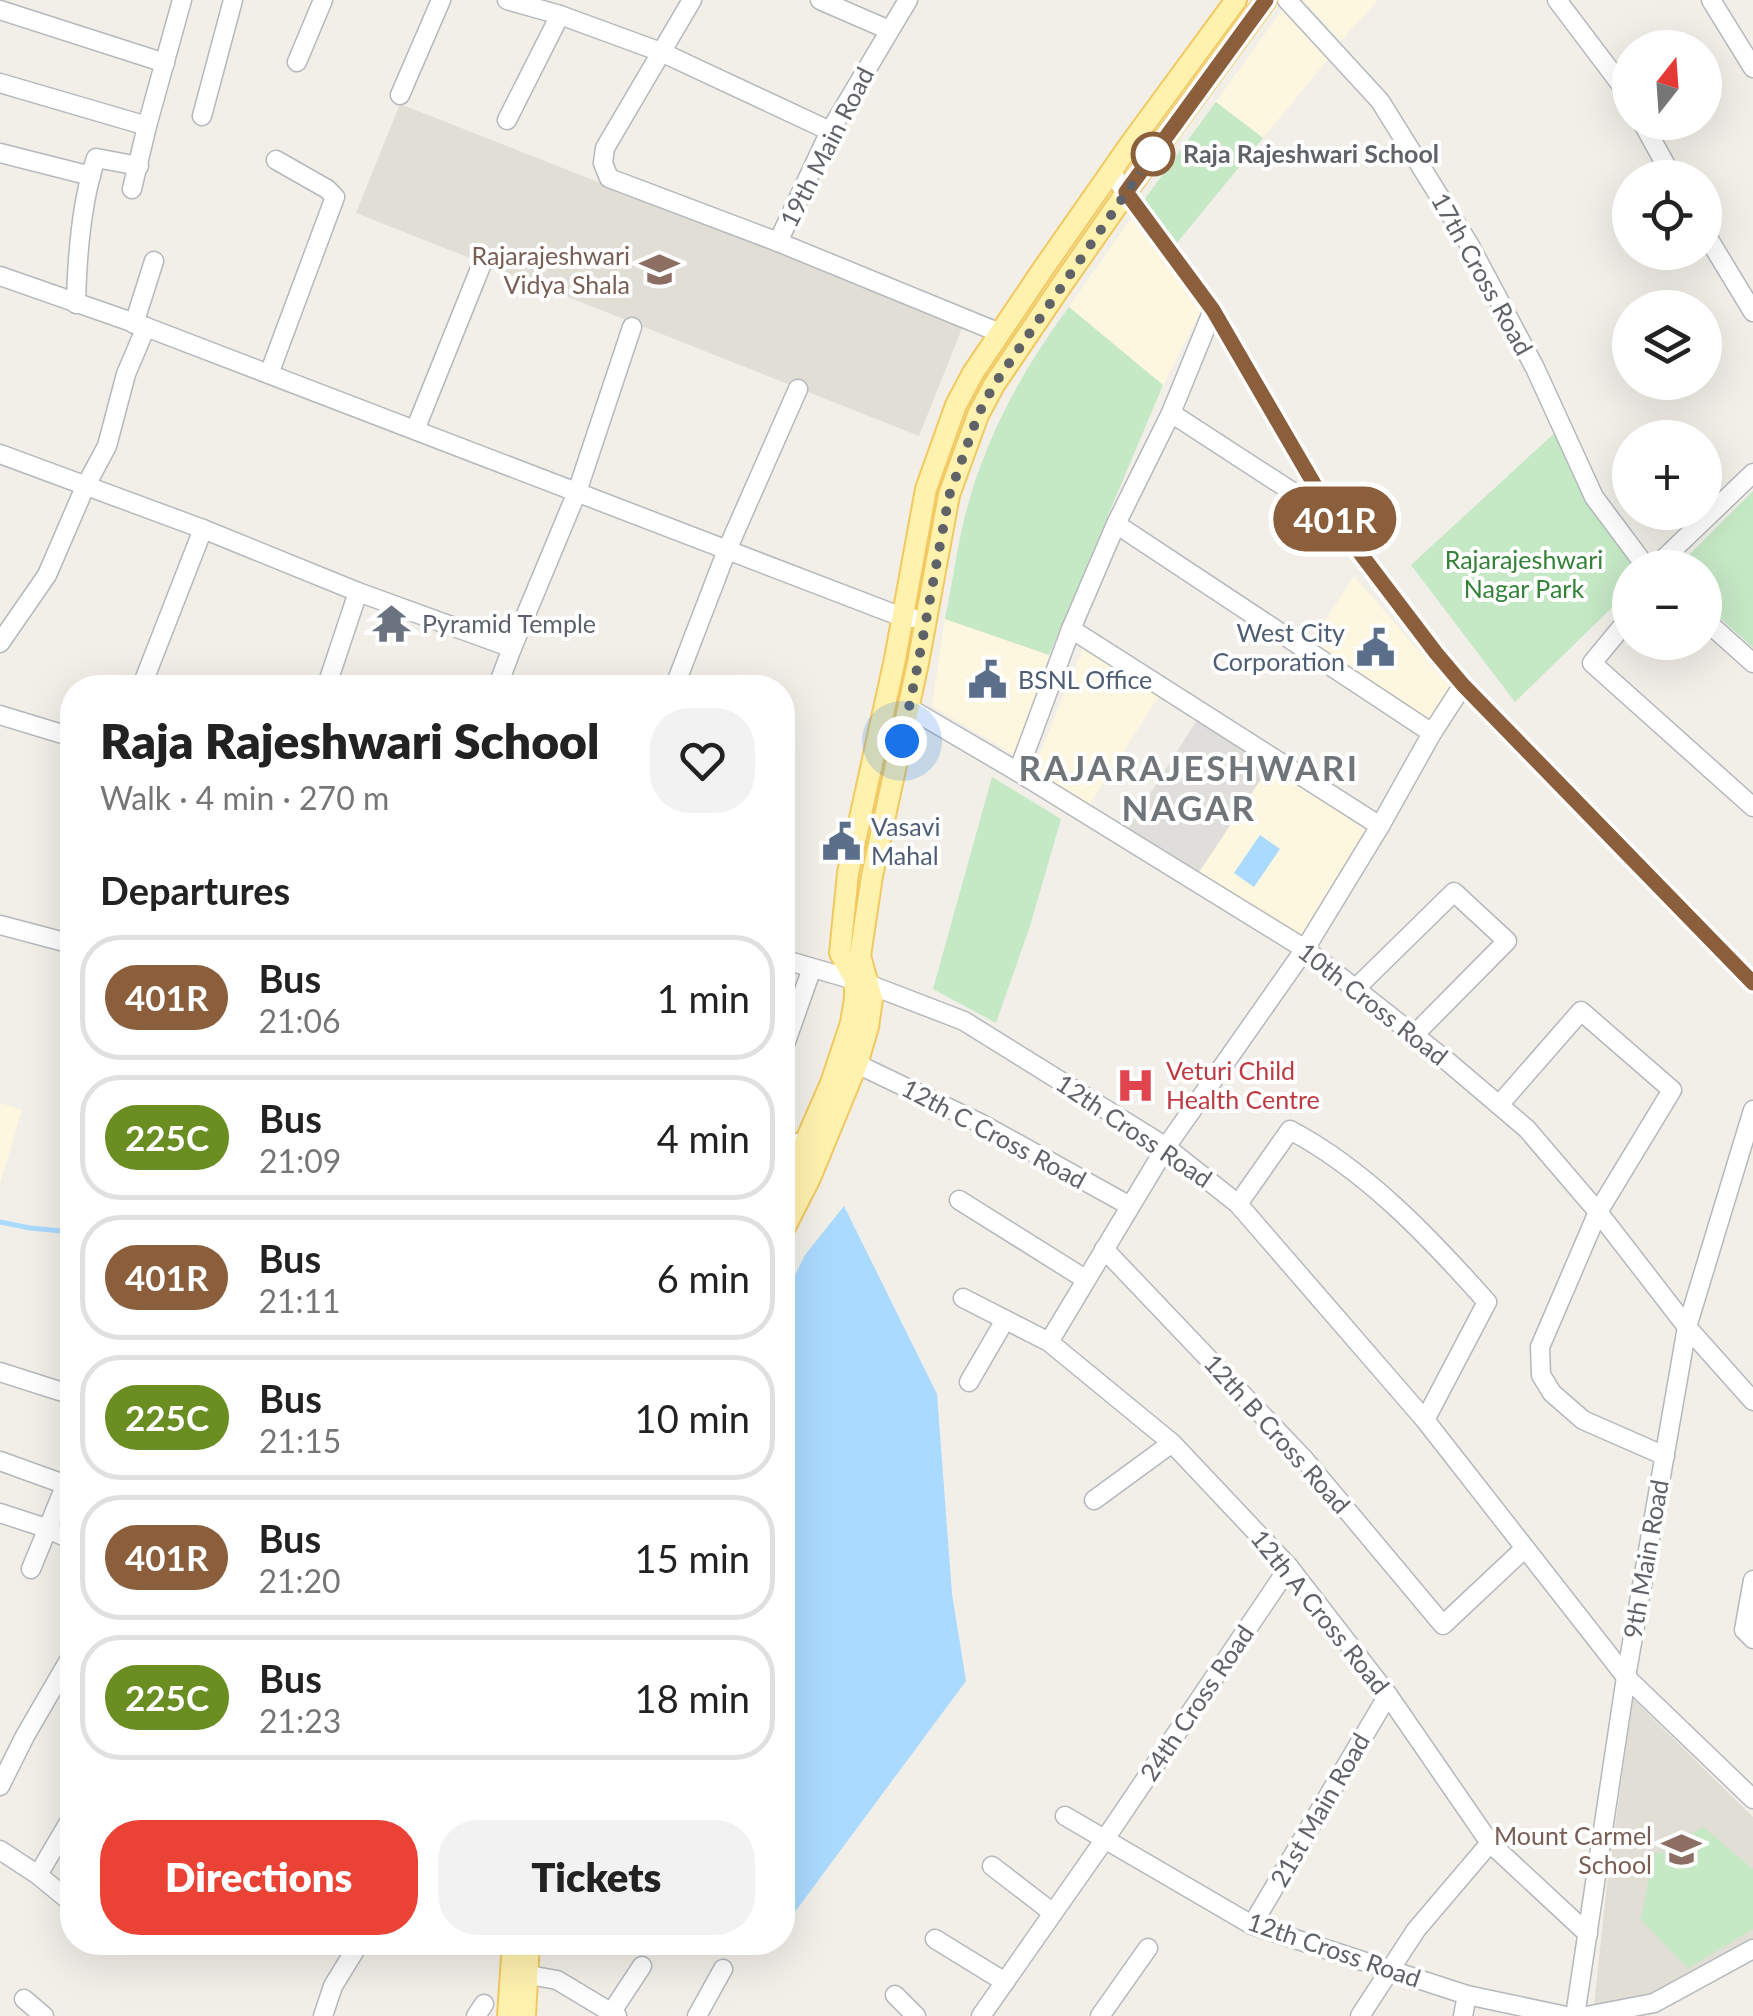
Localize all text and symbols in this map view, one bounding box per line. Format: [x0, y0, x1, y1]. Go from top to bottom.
north arrow [1612, 30, 1722, 140]
map controls [1612, 30, 1722, 660]
street label: 19th Main Road [773, 62, 879, 231]
marker: Raja Rajeshwari School [1132, 133, 1174, 175]
place label: Raja Rajeshwari School [1183, 138, 1439, 168]
button: locate [1612, 160, 1722, 270]
street label: 17th Cross Road [1426, 187, 1540, 360]
place label: Rajarajeshwari Vidya Shala [471, 240, 630, 299]
school or university icon: Rajarajeshwari Vidya Shala [639, 249, 681, 291]
button: layers [1612, 290, 1722, 400]
button: + [1612, 420, 1722, 530]
line badge: 401R [1265, 486, 1405, 552]
text: 401R [1293, 498, 1377, 540]
park label: Rajarajeshwari Nagar Park [1445, 544, 1603, 603]
button: − [1612, 550, 1722, 660]
temple icon: Pyramid Temple [371, 603, 413, 645]
place label: Pyramid Temple [422, 608, 596, 638]
place label: West City Corporation [1212, 617, 1345, 676]
public building icon: West City Corporation [1354, 626, 1396, 668]
public building icon: BSNL Office [967, 659, 1009, 701]
place label: BSNL Office [1018, 664, 1152, 694]
button: heart [650, 708, 755, 813]
text: Raja Rajeshwari School [100, 712, 599, 769]
your location [877, 716, 927, 766]
district label: RAJARAJESHWARI NAGAR [1018, 746, 1360, 828]
text: Walk · 4 min · 270 m [100, 778, 389, 817]
place label: Vasavi Mahal [871, 811, 940, 870]
public building icon: Vasavi Mahal [820, 820, 862, 862]
text: Departures [100, 867, 290, 913]
street label: 10th Cross Road [1293, 936, 1454, 1071]
text: Bus [258, 955, 321, 1001]
text: 1 min [657, 975, 750, 1021]
text: 401R [125, 976, 208, 1018]
text: 21:06 [258, 1001, 341, 1040]
place label: Veturi Child Health Centre [1166, 1055, 1320, 1114]
hospital icon: Veturi Child Health Centre [1115, 1064, 1157, 1106]
street label: 12th Cross Road [1051, 1067, 1218, 1193]
street label: 12th C Cross Road [897, 1072, 1092, 1194]
text: Bus [259, 1095, 322, 1141]
text: 4 min [657, 1115, 750, 1161]
text: 225C [125, 1116, 209, 1158]
text: 21:09 [259, 1141, 341, 1180]
text: Bus [258, 1235, 321, 1281]
text: 6 min [657, 1255, 750, 1301]
text: 401R [125, 1256, 208, 1298]
text: 21:11 [258, 1281, 341, 1320]
street label: 12th B Cross Road [1198, 1348, 1357, 1519]
text: Bus [259, 1375, 322, 1421]
text: 10 min [635, 1395, 750, 1441]
text: 225C [125, 1396, 209, 1438]
text: 21:15 [259, 1421, 341, 1460]
street label: 9th Main Road [1616, 1477, 1674, 1641]
text: Bus [258, 1515, 321, 1561]
street label: 12th A Cross Road [1245, 1523, 1396, 1700]
text: 15 min [635, 1535, 750, 1581]
text: 401R [125, 1536, 208, 1578]
text: 21:20 [258, 1561, 341, 1600]
street label: 24th Cross Road [1133, 1619, 1259, 1786]
text: Bus [259, 1655, 322, 1701]
text: 18 min [635, 1675, 750, 1721]
text: 225C [125, 1676, 209, 1718]
text: 21:23 [259, 1701, 341, 1740]
street label: 21st Main Road [1263, 1727, 1375, 1892]
button: Directions [100, 1820, 418, 1935]
button: Tickets [438, 1820, 755, 1935]
place label: Mount Carmel School [1494, 1820, 1652, 1879]
school or university icon: Mount Carmel School [1661, 1829, 1703, 1871]
street label: 12th Cross Road [1244, 1905, 1425, 1993]

